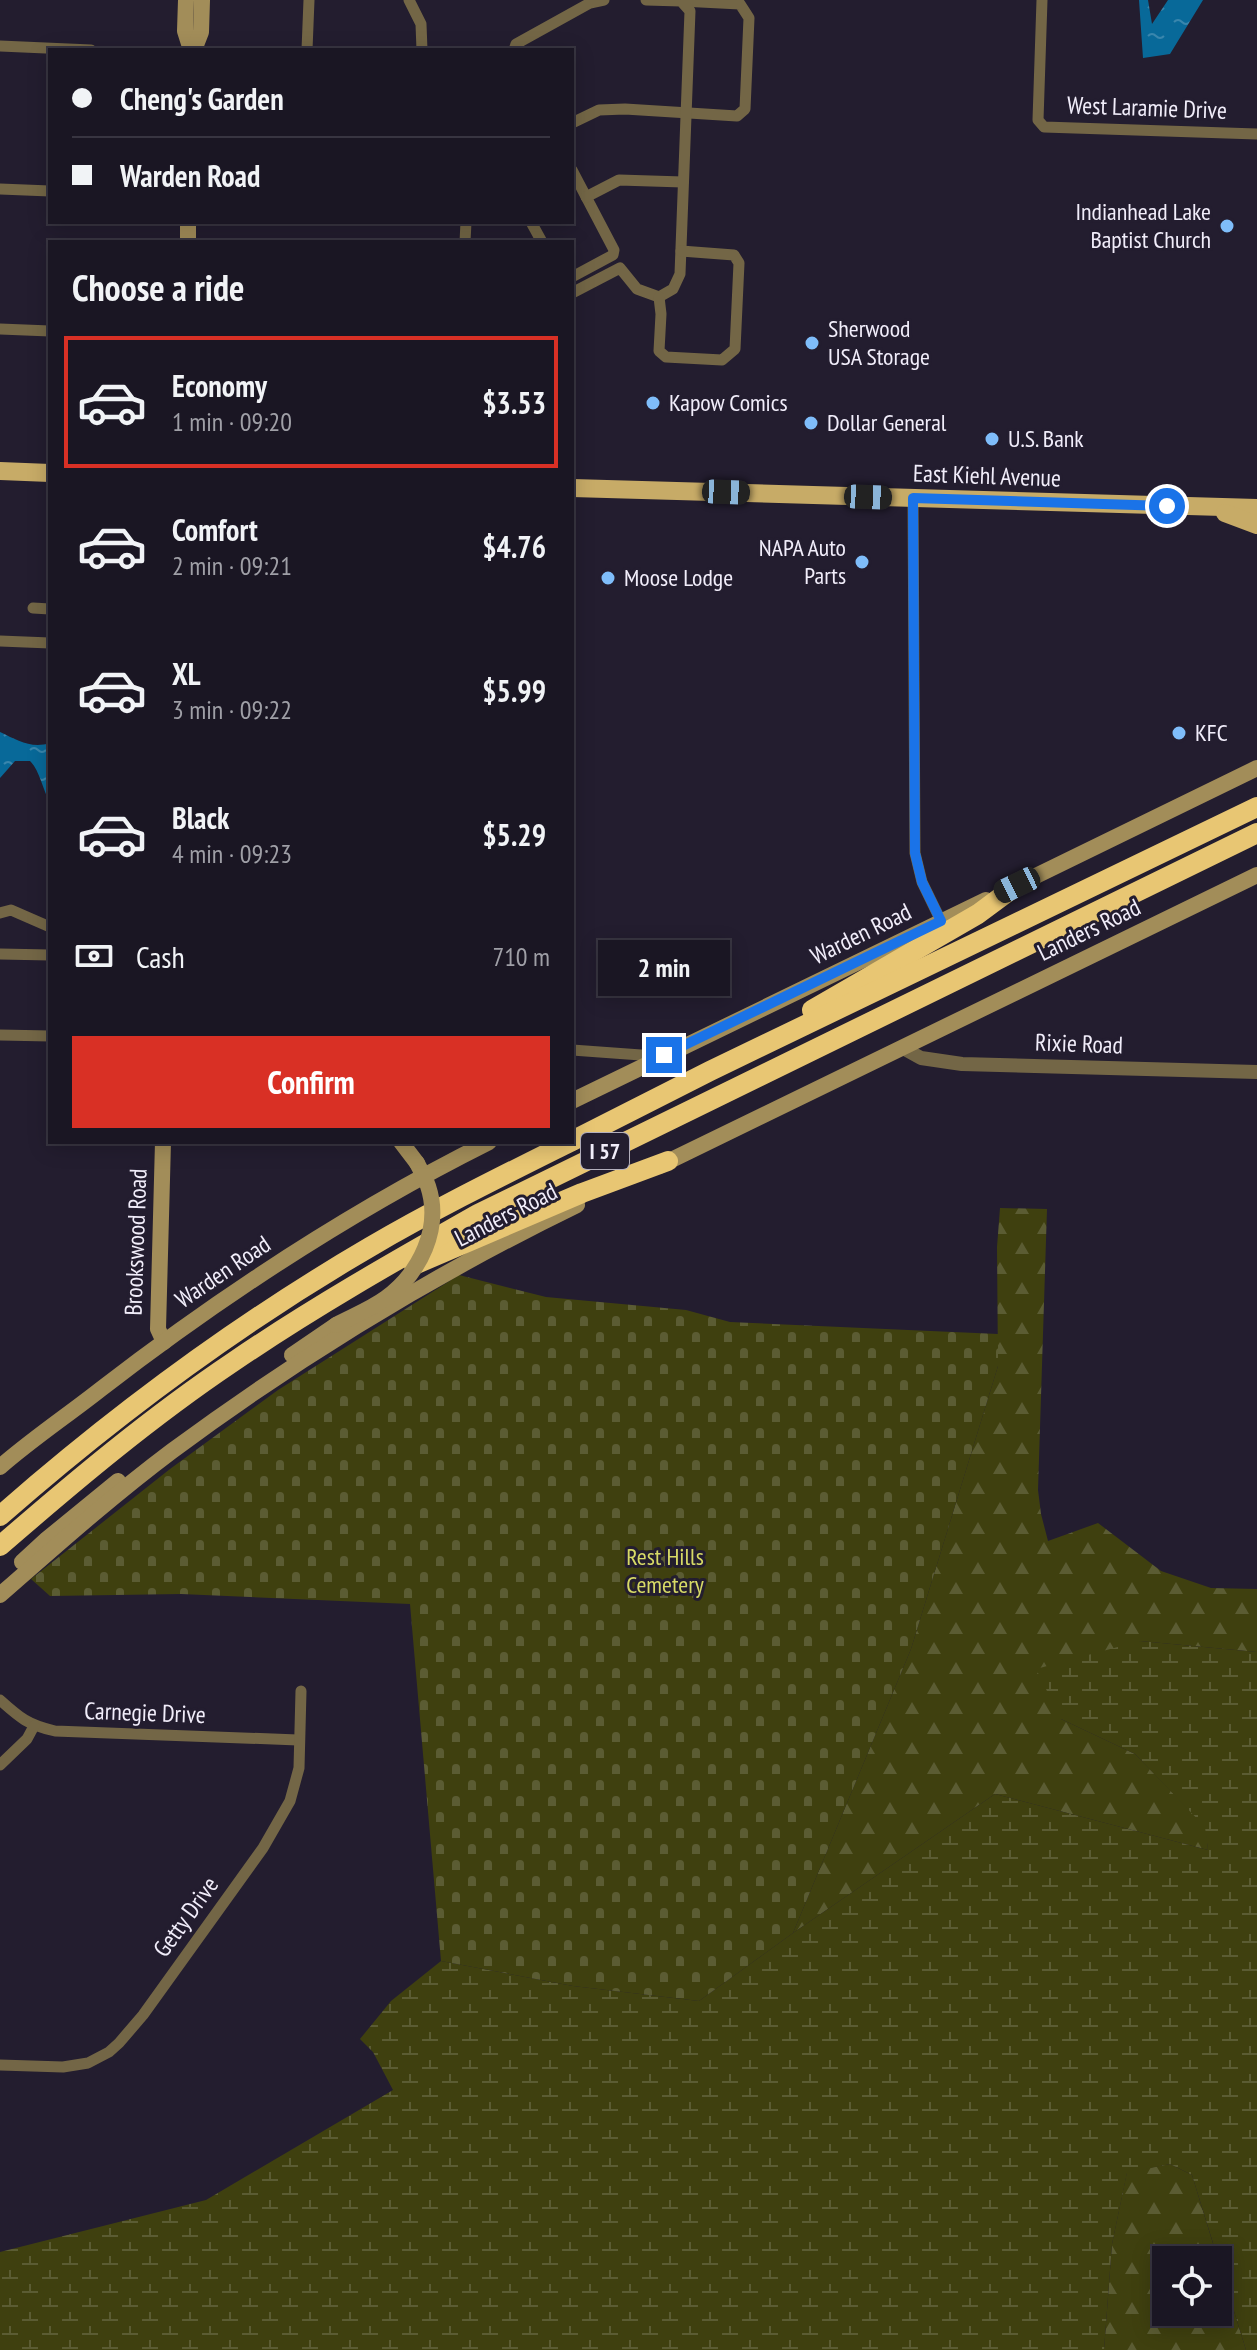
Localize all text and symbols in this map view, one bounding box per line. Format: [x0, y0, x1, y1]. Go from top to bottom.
text: Cheng's Garden [120, 79, 284, 118]
street label: West Laramie Drive [1067, 89, 1227, 126]
text: Warden Road [120, 156, 260, 195]
place label: Indianhead Lake Baptist Church [1075, 196, 1211, 255]
marker: Indianhead Lake Baptist Church [1218, 217, 1236, 235]
text: Choose a ride [72, 264, 244, 311]
place label: Sherwood USA Storage [828, 313, 930, 372]
marker: Sherwood USA Storage [803, 334, 821, 352]
icon: car [76, 366, 148, 438]
text: Economy [172, 366, 267, 405]
text: $3.53 [482, 383, 546, 422]
place label: Kapow Comics [669, 387, 788, 418]
marker: Kapow Comics [644, 394, 662, 412]
text: 1 min · 09:20 [172, 405, 292, 438]
place label: Dollar General [827, 407, 947, 438]
marker: Dollar General [802, 414, 820, 432]
place label: U.S. Bank [1008, 423, 1084, 454]
marker: U.S. Bank [983, 430, 1001, 448]
street label: East Kiehl Avenue [913, 457, 1061, 494]
car [702, 479, 750, 505]
car [844, 484, 892, 510]
route start [1149, 488, 1185, 524]
icon: car [76, 510, 148, 582]
text: Comfort [172, 510, 258, 549]
text: $4.76 [482, 527, 546, 566]
place label: NAPA Auto Parts [759, 532, 846, 591]
text: 2 min · 09:21 [172, 549, 292, 582]
marker: NAPA Auto Parts [853, 553, 871, 571]
place label: Moose Lodge [624, 562, 733, 593]
marker: Moose Lodge [599, 569, 617, 587]
icon: car [76, 654, 148, 726]
text: XL [172, 654, 201, 693]
text: $5.99 [482, 671, 546, 710]
text: 3 min · 09:22 [172, 693, 292, 726]
place label: KFC [1195, 717, 1228, 748]
marker: KFC [1170, 724, 1188, 742]
icon: car [76, 798, 148, 870]
text: Black [172, 798, 229, 837]
text: $5.29 [482, 815, 546, 854]
text: 4 min · 09:23 [172, 837, 292, 870]
car [990, 864, 1044, 906]
street label: Landers Road [1032, 891, 1145, 968]
street label: Warden Road [805, 896, 916, 971]
icon: cash [72, 934, 116, 978]
text: Cash [136, 937, 185, 976]
callout: 2 min [598, 939, 730, 995]
text: 710 m [492, 940, 550, 973]
text: 2 min [638, 951, 690, 984]
street label: Rixie Road [1035, 1026, 1123, 1061]
button: Confirm [72, 1036, 550, 1128]
route end [646, 1037, 682, 1073]
road number: I 57 [581, 1133, 629, 1169]
street label: Brookswood Road [117, 1168, 154, 1316]
street label: Landers Road [449, 1176, 562, 1254]
street label: Warden Road [169, 1228, 276, 1315]
park label: Rest Hills Cemetery [626, 1541, 704, 1600]
street label: Carnegie Drive [84, 1695, 206, 1730]
street label: Getty Drive [146, 1870, 225, 1963]
map controls [1152, 2246, 1232, 2326]
button: locate [1152, 2246, 1232, 2326]

